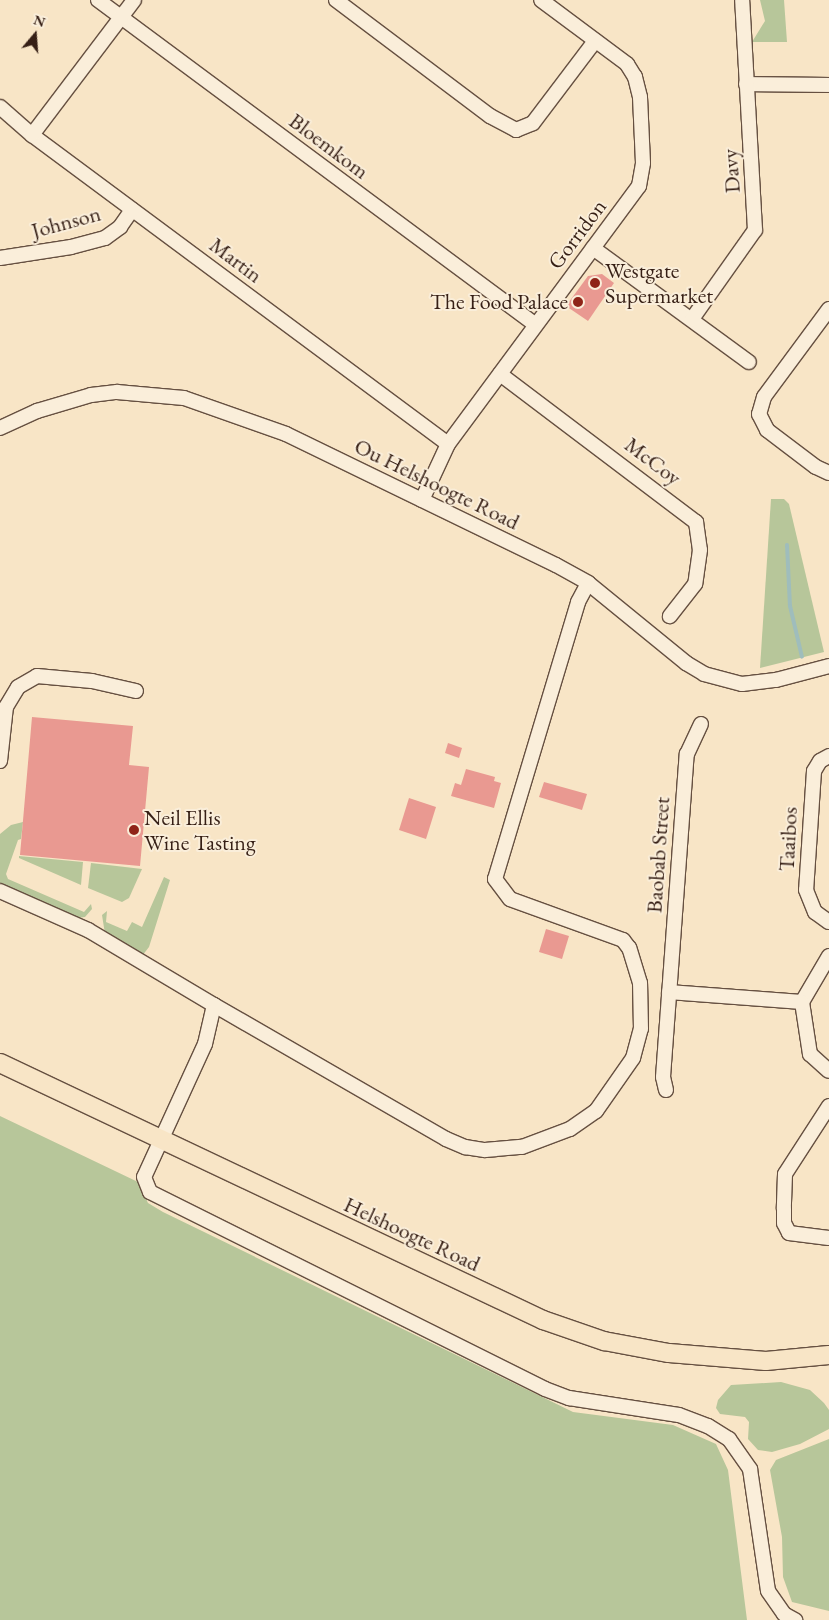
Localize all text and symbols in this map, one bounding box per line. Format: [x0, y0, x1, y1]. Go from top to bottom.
north arrow [10, 10, 60, 60]
text: N [31, 10, 48, 31]
street label: Bloemkom [284, 107, 374, 185]
street label: Davy [716, 148, 746, 194]
street label: Gorridon [542, 194, 612, 274]
street label: Johnson [28, 200, 104, 244]
street label: Martin [204, 232, 268, 288]
place label: Westgate Supermarket [605, 257, 713, 308]
marker: Westgate Supermarket [589, 277, 601, 289]
place label: The Food Palace [430, 289, 568, 315]
marker: The Food Palace [572, 296, 584, 308]
street label: McCoy [620, 431, 686, 491]
street label: Ou Helshoogte Road [350, 433, 524, 535]
street label: Baobab Street [641, 796, 675, 914]
place label: Neil Ellis Wine Tasting [144, 804, 255, 856]
street label: Taaibos [773, 806, 803, 872]
marker: Neil Ellis Wine Tasting [128, 824, 140, 836]
street label: Helshoogte Road [340, 1191, 484, 1277]

